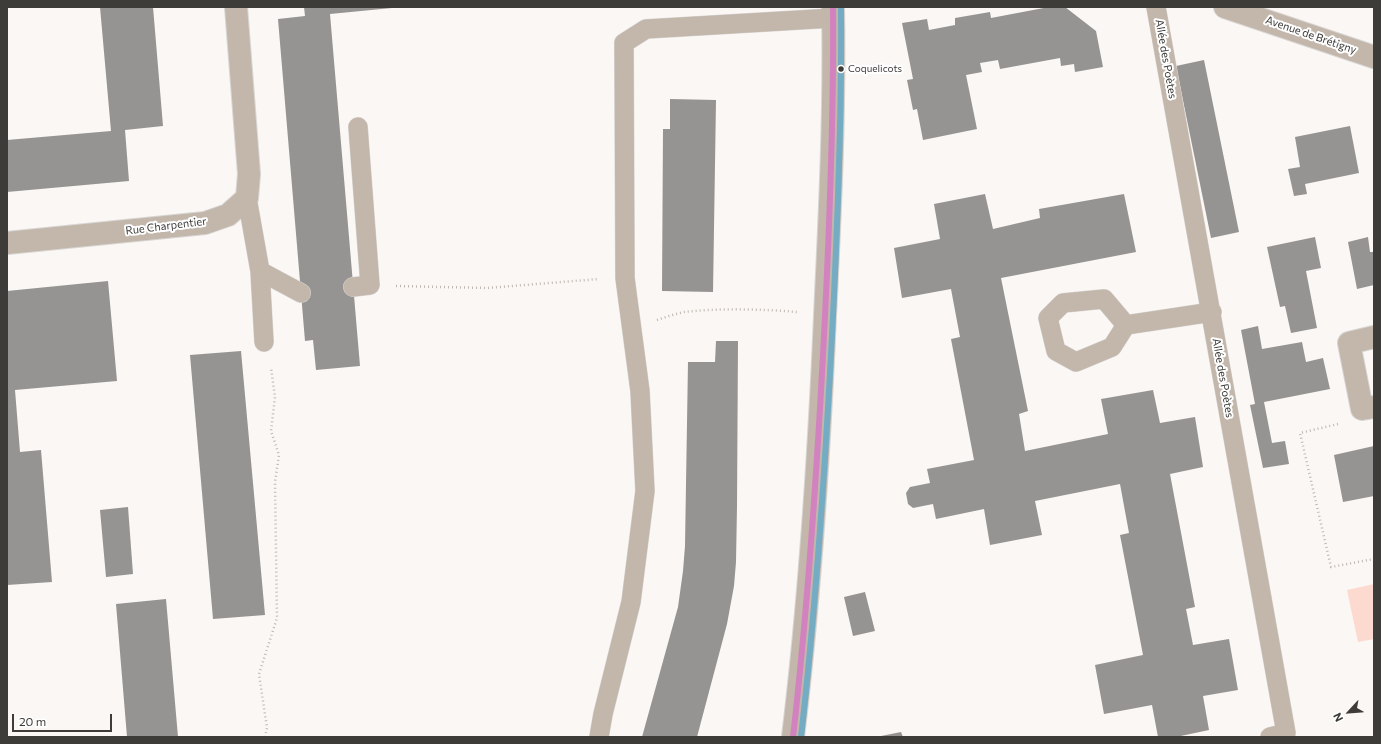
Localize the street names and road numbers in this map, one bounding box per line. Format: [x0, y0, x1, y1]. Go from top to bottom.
street label: Avenue de Brétigny [1264, 13, 1358, 57]
street label: Allée des Poètes [1153, 18, 1179, 100]
street label: Rue Charpentier [125, 214, 207, 238]
street label: Allée des Poètes [1210, 337, 1236, 419]

